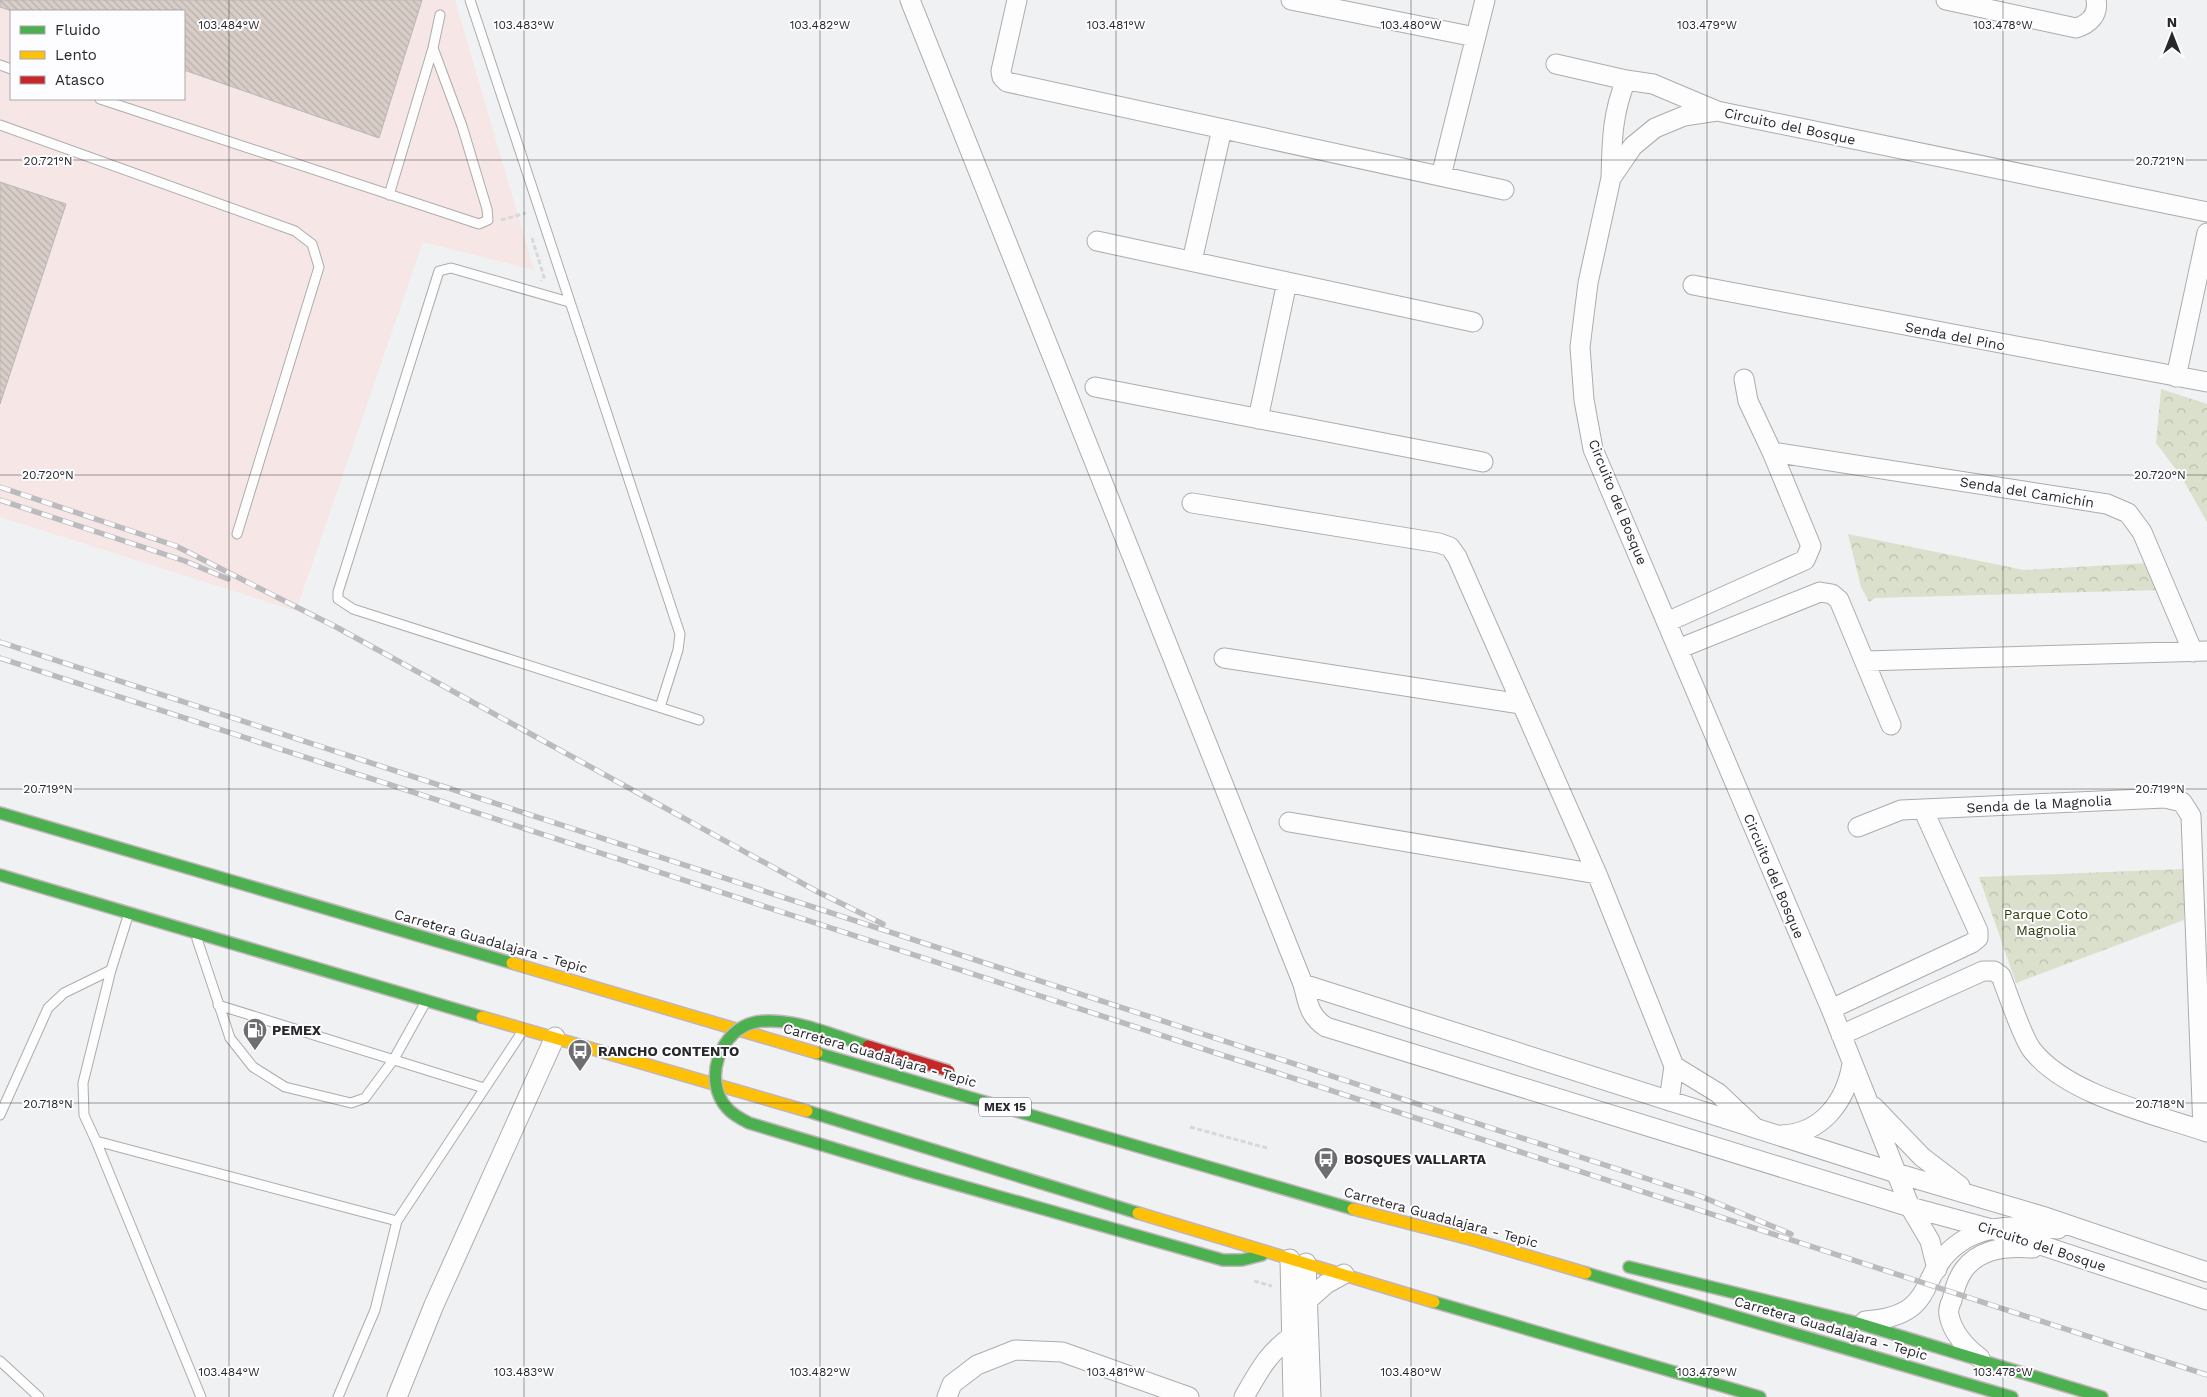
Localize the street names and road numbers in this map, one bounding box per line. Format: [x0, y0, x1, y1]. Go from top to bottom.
street label: Circuito del Bosque [1723, 104, 1857, 148]
street label: Senda del Pino [1904, 318, 2006, 354]
street label: Circuito del Bosque [1586, 437, 1650, 567]
street label: Senda del Camichín [1959, 473, 2095, 511]
street label: Senda de la Magnolia [1966, 792, 2112, 816]
street label: Circuito del Bosque [1740, 811, 1808, 941]
street label: Carretera Guadalajara - Tepic [392, 906, 590, 976]
street label: Carretera Guadalajara - Tepic [781, 1020, 979, 1090]
road number: MEX 15 [979, 1098, 1031, 1116]
street label: Carretera Guadalajara - Tepic [1342, 1183, 1540, 1251]
street label: Circuito del Bosque [1976, 1218, 2108, 1274]
street label: Carretera Guadalajara - Tepic [1732, 1293, 1930, 1363]

